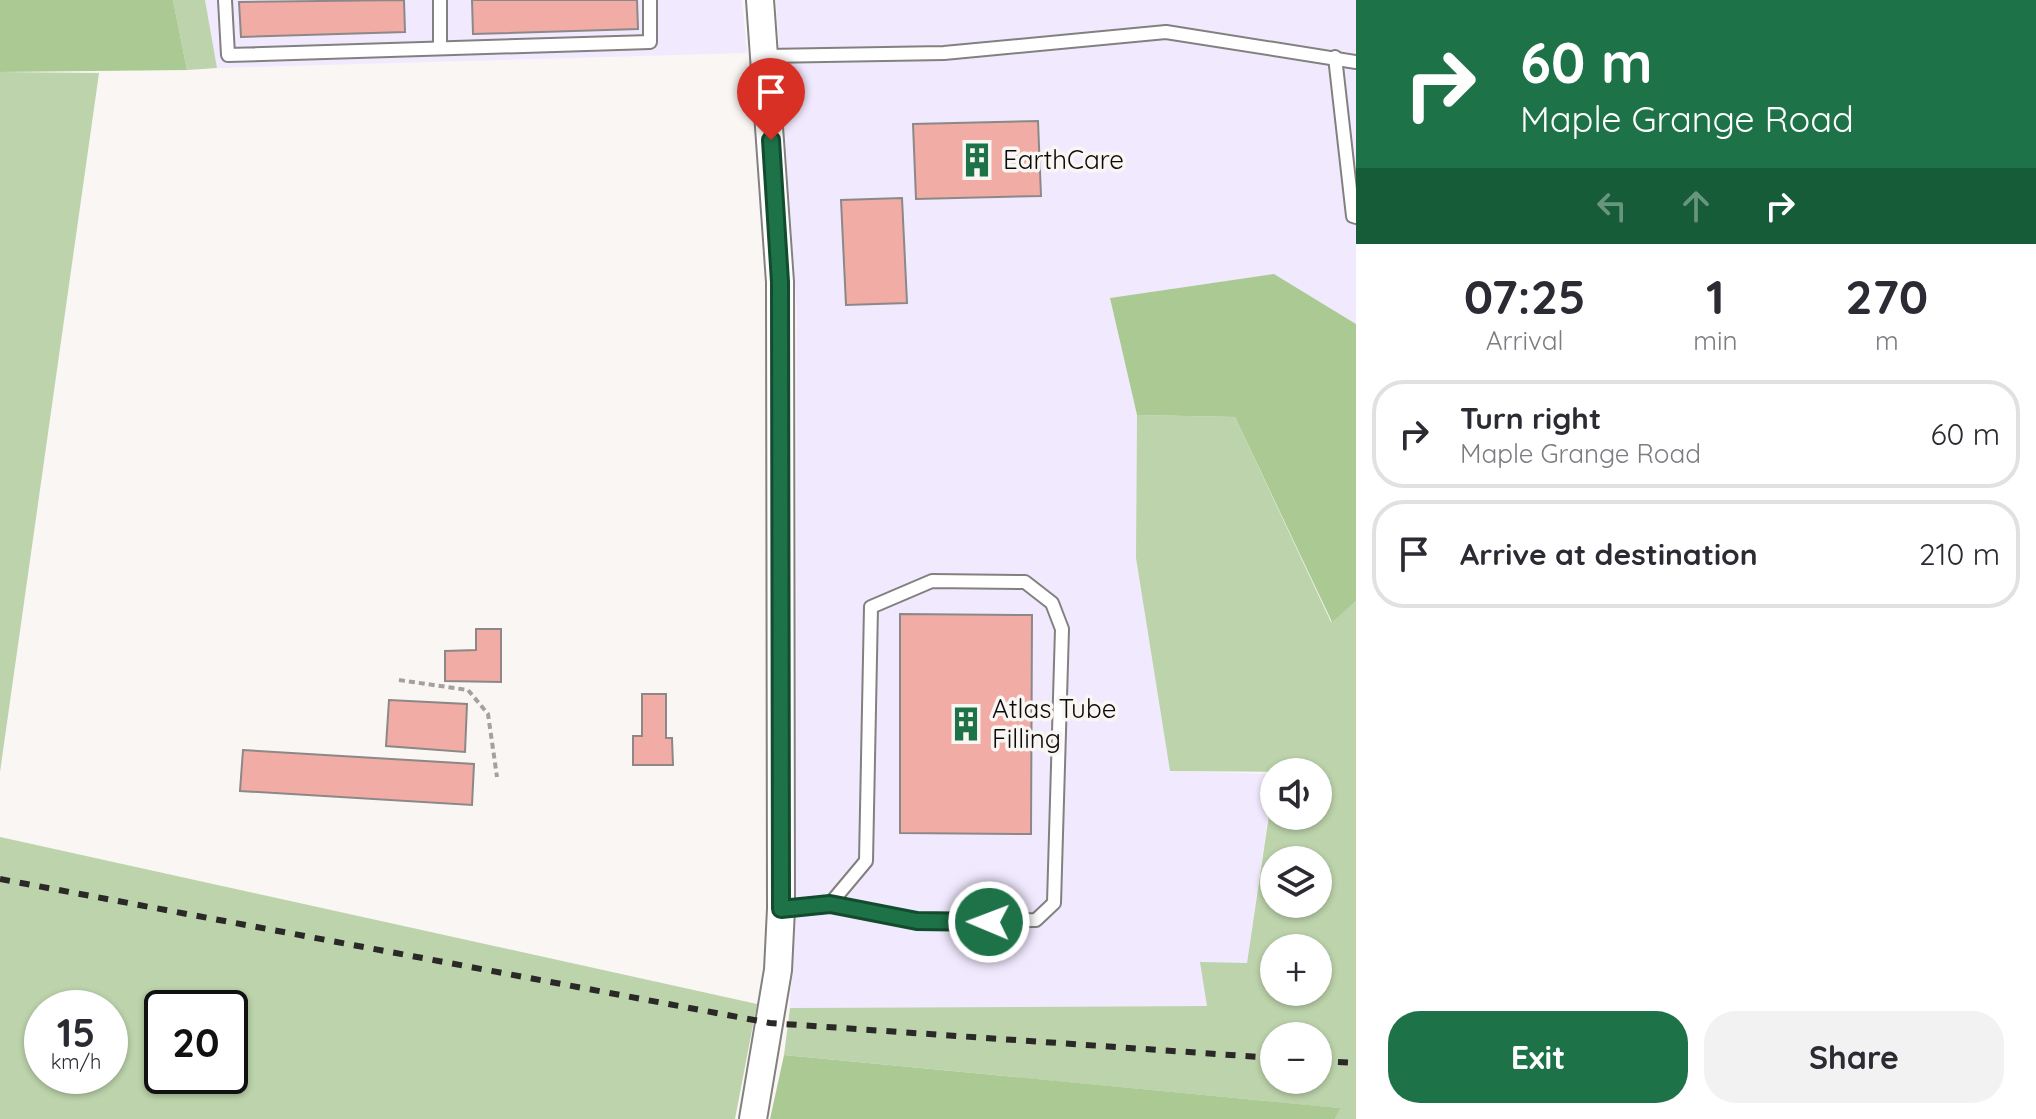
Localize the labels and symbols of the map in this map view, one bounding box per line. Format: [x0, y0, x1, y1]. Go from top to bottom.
pin [737, 58, 805, 140]
building icon: EarthCare [958, 141, 996, 179]
place label: EarthCare [1003, 143, 1124, 176]
place label: Atlas Tube Filling [992, 692, 1116, 755]
building icon: Atlas Tube Filling [947, 705, 985, 743]
position arrow [947, 880, 1031, 964]
speed limit sign: 20 [144, 990, 248, 1094]

